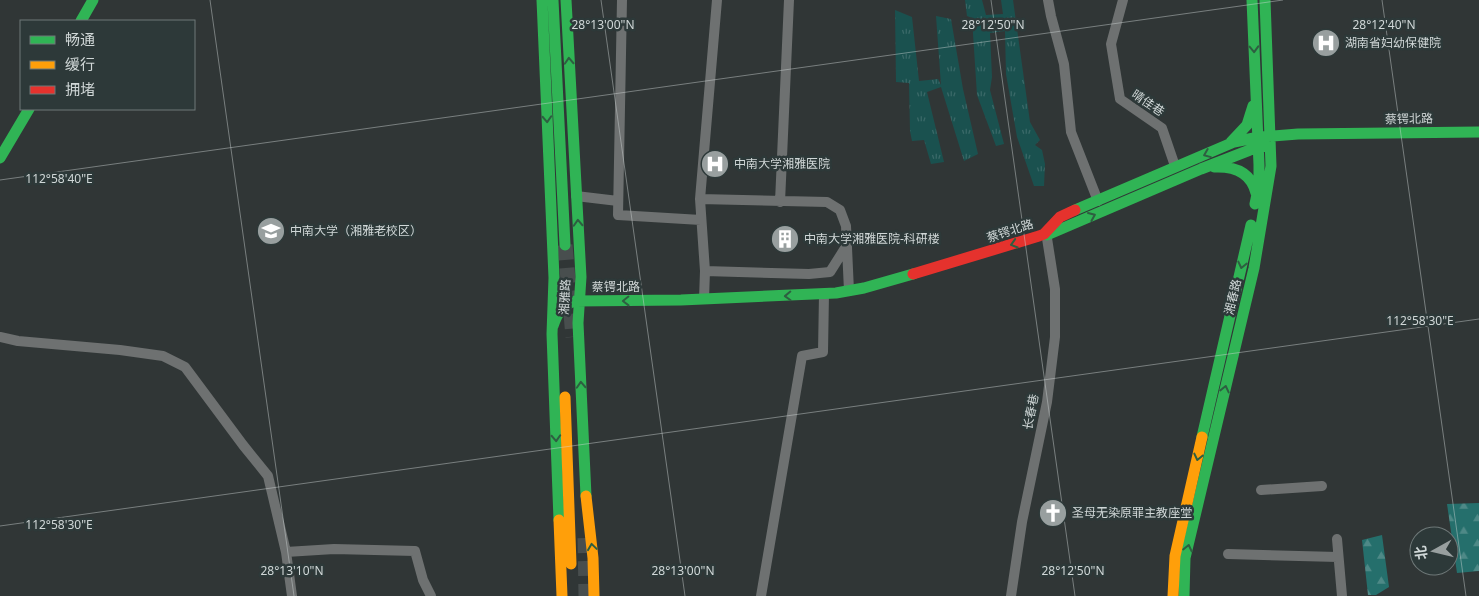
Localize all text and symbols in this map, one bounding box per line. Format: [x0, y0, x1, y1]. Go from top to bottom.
text: 28°13'00"N [571, 16, 635, 33]
text: 28°12'50"N [961, 16, 1025, 33]
text: 28°12'40"N [1352, 16, 1416, 33]
legend [20, 20, 195, 110]
hospital icon: 湖南省妇幼保健院 [1311, 28, 1341, 58]
text: 畅通 [65, 29, 95, 49]
place label: 湖南省妇幼保健院 [1345, 34, 1441, 51]
one-way arrow [1249, 45, 1259, 53]
text: 缓行 [65, 54, 95, 74]
one-way arrow [564, 57, 574, 64]
text: 拥堵 [65, 79, 95, 99]
street label: 晴佳巷 [1129, 85, 1168, 120]
street label: 蔡锷北路 [1385, 110, 1433, 127]
one-way arrow [541, 115, 552, 123]
one-way arrow [1203, 147, 1212, 158]
hospital icon: 中南大学湘雅医院 [700, 149, 730, 179]
place label: 中南大学湘雅医院 [734, 155, 830, 172]
text: 112°58'40"E [25, 170, 93, 187]
one-way arrow [1087, 211, 1096, 222]
street label: 蔡锷北路 [984, 215, 1035, 246]
school or university icon: 中南大学（湘雅老校区） [256, 216, 286, 246]
one-way arrow [572, 219, 583, 227]
place label: 中南大学（湘雅老校区） [290, 222, 422, 239]
building icon: 中南大学湘雅医院-科研楼 [770, 224, 800, 254]
place label: 中南大学湘雅医院-科研楼 [804, 230, 940, 247]
one-way arrow [1010, 238, 1019, 248]
one-way arrow [1237, 260, 1248, 269]
street label: 湘春路 [1220, 277, 1245, 316]
street label: 蔡锷北路 [592, 278, 640, 295]
street label: 湘雅路 [555, 279, 574, 315]
one-way arrow [784, 291, 792, 301]
one-way arrow [622, 296, 630, 306]
text: 112°58'30"E [1386, 312, 1454, 329]
one-way arrow [575, 381, 586, 389]
one-way arrow [1219, 385, 1230, 394]
street label: 长春巷 [1019, 393, 1042, 431]
one-way arrow [550, 435, 561, 443]
one-way arrow [1193, 453, 1204, 462]
church icon: 圣母无染原罪主教座堂 [1038, 498, 1068, 528]
place label: 圣母无染原罪主教座堂 [1072, 504, 1192, 521]
text: 112°58'30"E [25, 516, 93, 533]
north arrow [1409, 526, 1459, 576]
one-way arrow [587, 543, 598, 551]
one-way arrow [1182, 543, 1193, 552]
text: 北 [1410, 545, 1431, 561]
text: 28°13'10"N [260, 562, 324, 579]
text: 28°13'00"N [651, 562, 715, 579]
text: 28°12'50"N [1041, 562, 1105, 579]

